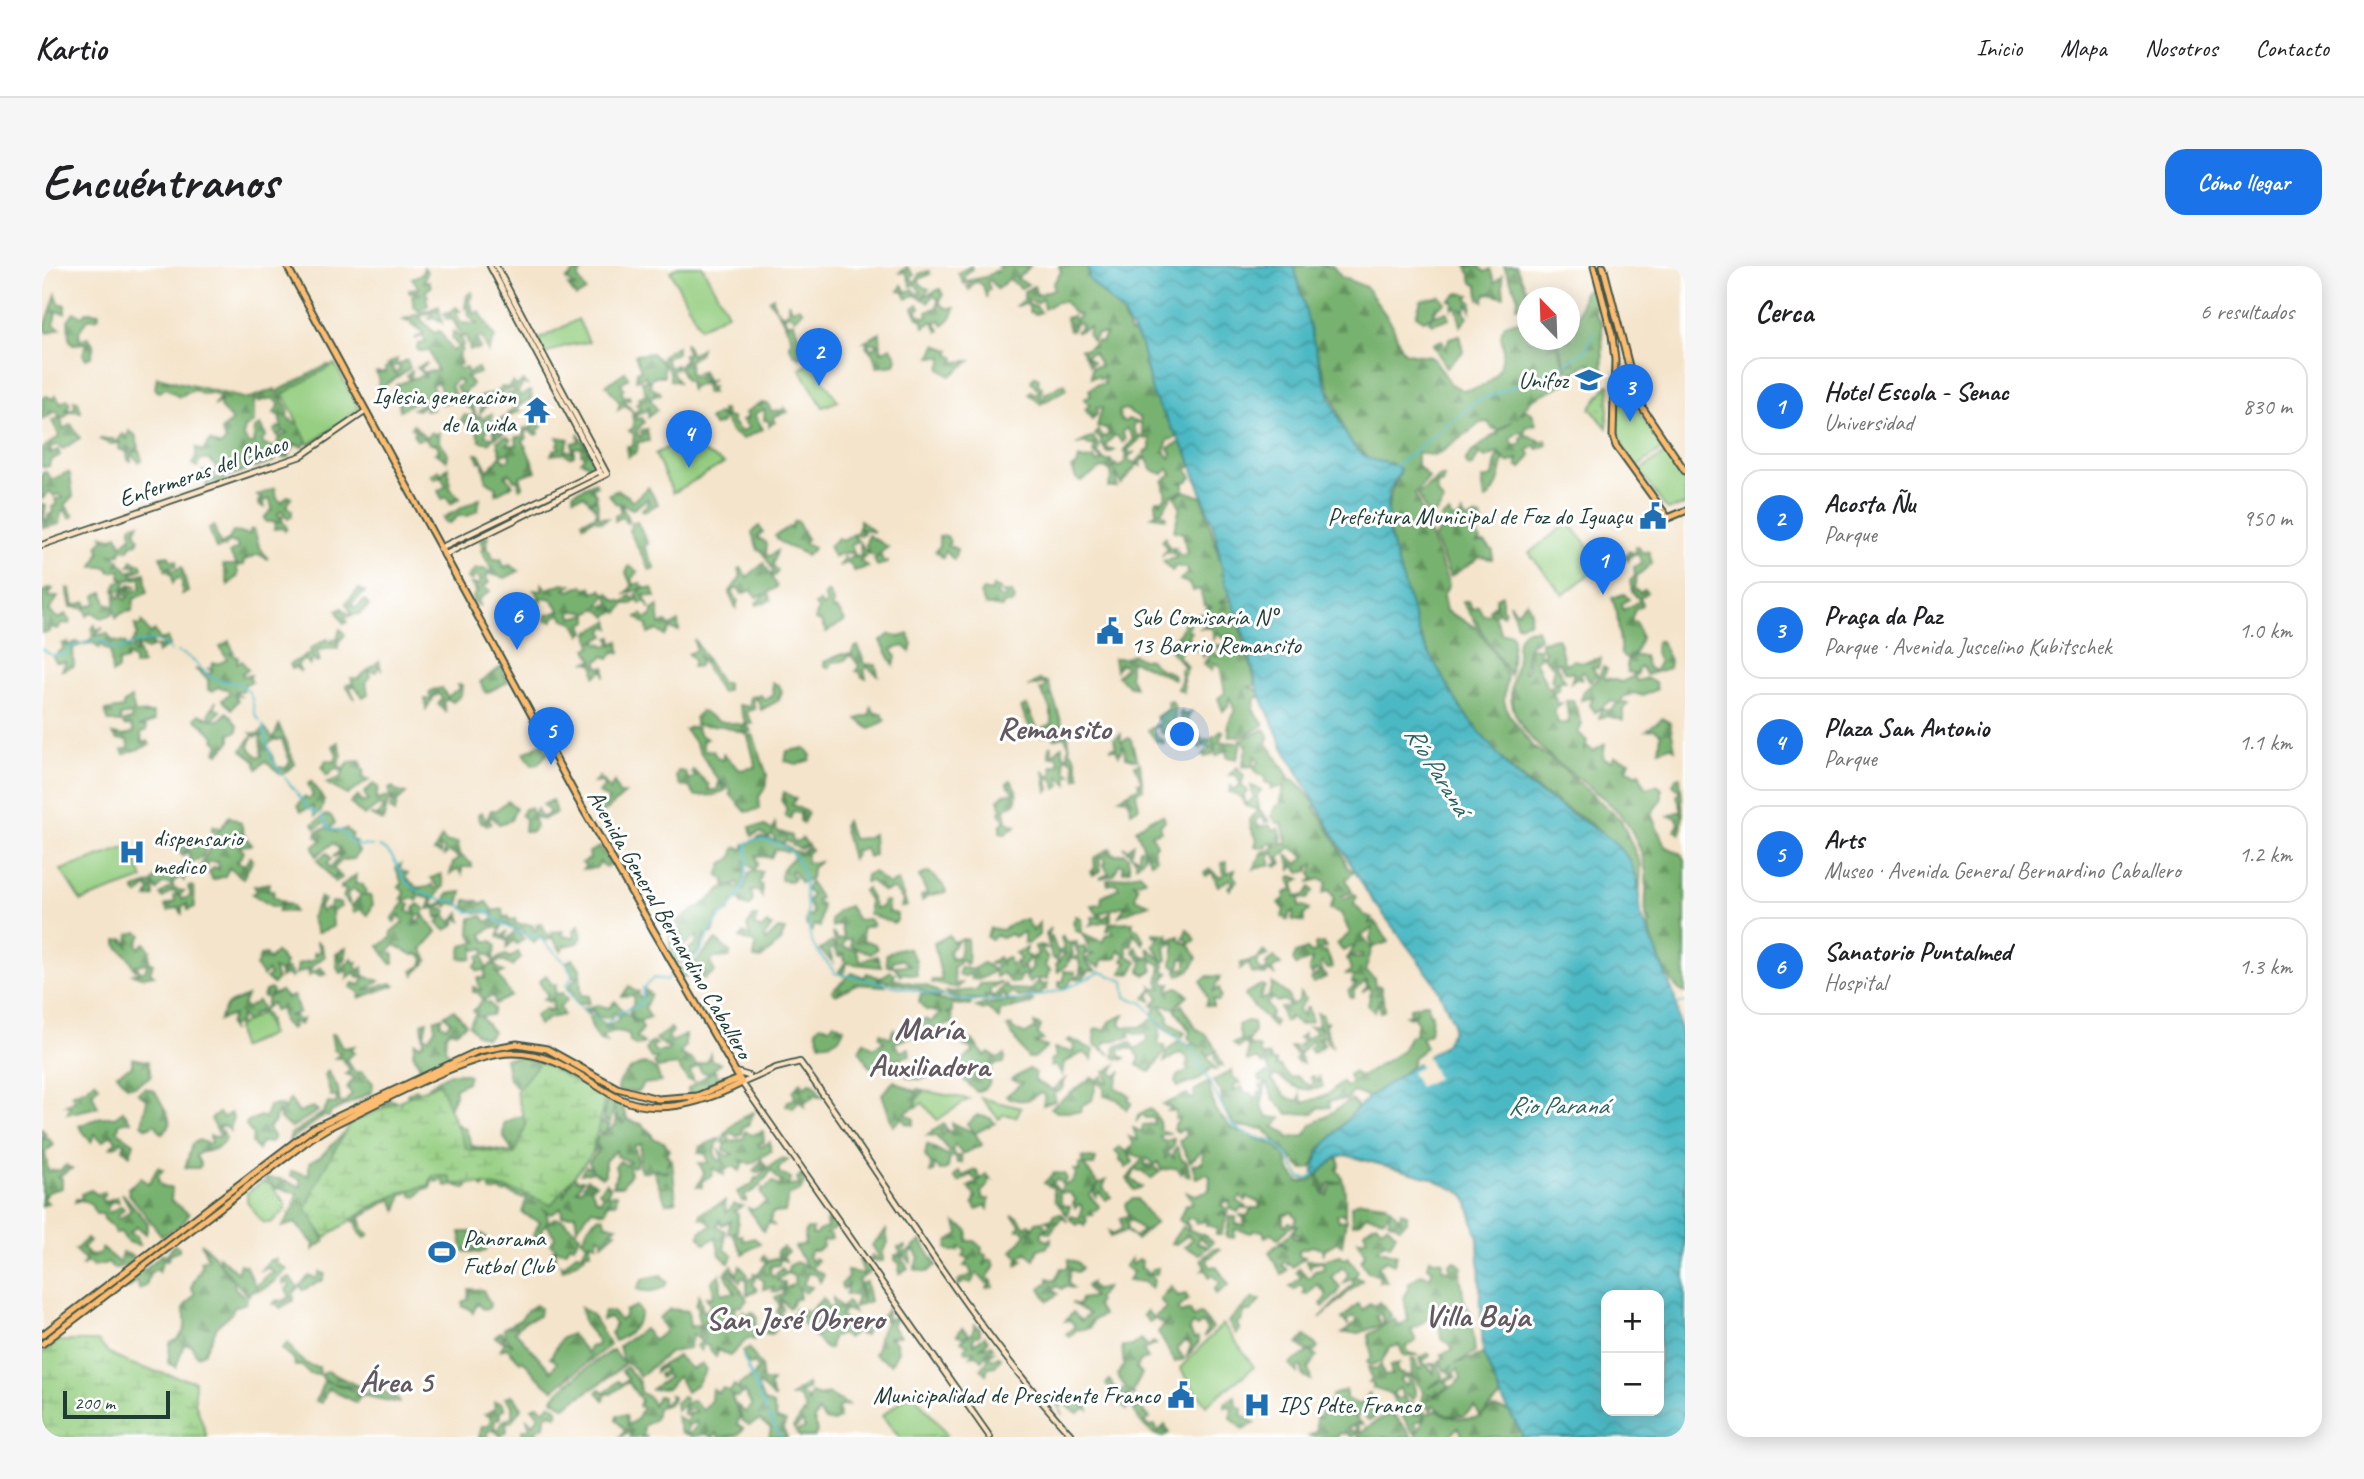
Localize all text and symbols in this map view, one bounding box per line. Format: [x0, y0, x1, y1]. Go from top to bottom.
text: Kartio [35, 27, 106, 69]
text: Inicio [1976, 33, 2022, 63]
text: Mapa [2060, 33, 2107, 63]
text: Nosotros [2145, 33, 2217, 63]
text: Contacto [2255, 33, 2329, 63]
button: Cómo llegar [2165, 149, 2322, 215]
text: Encuéntranos [42, 151, 278, 213]
north arrow [1517, 287, 1580, 350]
text: Cerca [1755, 293, 1813, 331]
text: 6 resultados [2200, 297, 2294, 326]
pin: 2 [796, 328, 842, 386]
pin: 3 [1607, 364, 1653, 422]
place label: Unifoz [1518, 365, 1569, 395]
school or university icon: Unifoz [1574, 365, 1604, 395]
text: Hotel Escola - Senac [1824, 375, 2009, 408]
place label: Iglesia generacion de la vida [372, 381, 518, 439]
text: 1 [1775, 392, 1785, 421]
text: 830 m [2243, 392, 2292, 421]
temple icon: Iglesia generacion de la vida [522, 395, 552, 425]
text: Universidad [1824, 408, 1913, 437]
pin: 4 [666, 410, 712, 468]
street label: Enfermeras del Chaco [115, 428, 293, 514]
text: Acosta Ñu [1824, 487, 1915, 520]
place label: Prefeitura Municipal de Foz do Iguaçu [1328, 501, 1634, 531]
public building icon: Prefeitura Municipal de Foz do Iguaçu [1638, 501, 1668, 531]
text: 2 [1775, 504, 1785, 533]
text: 950 m [2243, 504, 2292, 533]
text: Parque [1824, 520, 1877, 549]
pin: 1 [1580, 537, 1626, 595]
pin: 6 [494, 592, 540, 650]
text: Praça da Paz [1824, 599, 1942, 632]
place label: Sub Comisaría N° 13 Barrio Remansito [1131, 602, 1302, 660]
public building icon: Sub Comisaría N° 13 Barrio Remansito [1095, 616, 1125, 646]
text: 3 [1775, 616, 1785, 645]
text: 1.0 km [2239, 616, 2292, 645]
text: Parque · Avenida Juscelino Kubitschek [1824, 632, 2111, 661]
pin: 5 [528, 707, 574, 765]
district label: Remansito [997, 708, 1113, 749]
text: Plaza San Antonio [1824, 711, 1989, 744]
your location [1165, 717, 1199, 751]
water label: Río Paraná [1397, 720, 1481, 826]
text: 4 [1775, 728, 1785, 757]
text: 1.1 km [2239, 728, 2292, 757]
text: Parque [1824, 744, 1877, 773]
street label: Avenida General Bernardino Caballero [581, 784, 761, 1066]
place label: dispensario medico [153, 823, 245, 881]
text: Arts [1824, 823, 1864, 856]
hospital icon: dispensario medico [117, 837, 147, 867]
text: 5 [1775, 840, 1785, 869]
text: 1.2 km [2239, 840, 2292, 869]
text: Museo · Avenida General Bernardino Caballero [1824, 856, 2181, 885]
text: Sanatorio Puntalmed [1824, 935, 2011, 968]
text: 6 [1775, 952, 1785, 981]
text: 1.3 km [2239, 952, 2292, 981]
text: Hospital [1824, 968, 1887, 997]
district label: María Auxiliadora [868, 1008, 992, 1086]
water label: Rio Paraná [1508, 1089, 1614, 1122]
place label: Panorama Futbol Club [463, 1223, 556, 1281]
sports icon: Panorama Futbol Club [427, 1237, 457, 1267]
map controls [1601, 1290, 1664, 1416]
button: + [1601, 1290, 1664, 1353]
district label: Villa Baja [1424, 1295, 1532, 1336]
district label: San José Obrero [706, 1298, 888, 1339]
button: − [1601, 1353, 1664, 1416]
district label: Área 5 [359, 1361, 436, 1402]
place label: Municipalidad de Presidente Franco [873, 1380, 1162, 1410]
public building icon: Municipalidad de Presidente Franco [1166, 1380, 1196, 1410]
scale bar [63, 1388, 170, 1420]
hospital icon: IPS Pdte. Franco [1242, 1390, 1272, 1420]
place label: IPS Pdte. Franco [1278, 1390, 1423, 1420]
text: 200 m [74, 1391, 115, 1415]

